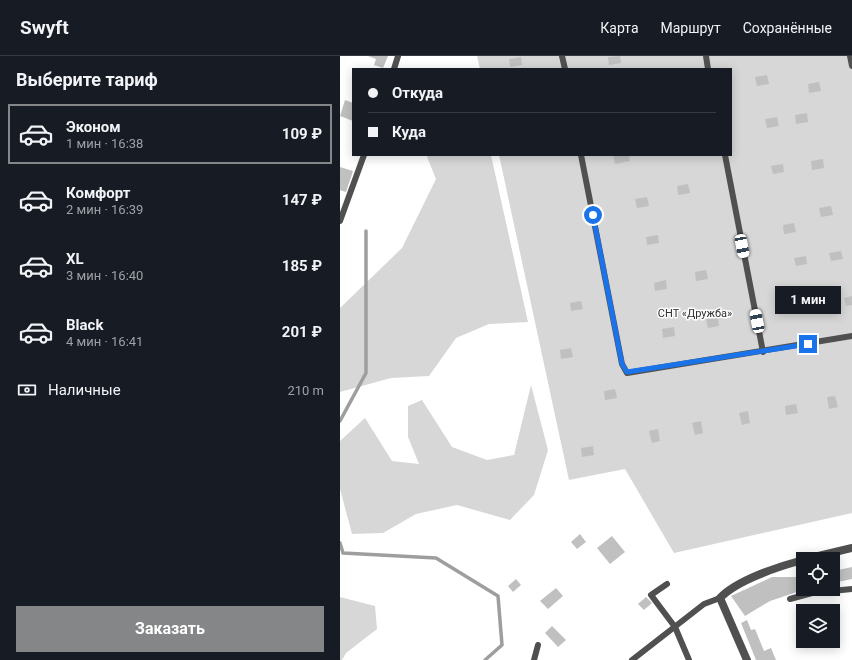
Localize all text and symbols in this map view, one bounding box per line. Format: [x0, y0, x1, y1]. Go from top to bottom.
text: Swyft [20, 16, 69, 39]
text: Карта [600, 20, 639, 36]
text: Маршрут [661, 20, 721, 36]
text: Сохранённые [743, 20, 832, 36]
text: Выберите тариф [16, 69, 158, 90]
text: Откуда [392, 84, 443, 102]
icon: car [18, 116, 54, 152]
text: Эконом [66, 118, 121, 136]
text: Куда [392, 123, 426, 141]
text: 109 ₽ [282, 125, 322, 143]
text: 1 мин · 16:38 [66, 136, 143, 151]
icon: car [18, 182, 54, 218]
text: Комфорт [66, 184, 130, 202]
text: 147 ₽ [282, 191, 322, 209]
text: 2 мин · 16:39 [66, 202, 143, 217]
route start [584, 206, 602, 224]
car [734, 233, 750, 259]
icon: car [18, 248, 54, 284]
text: XL [66, 250, 84, 268]
text: 185 ₽ [282, 257, 322, 275]
text: 3 мин · 16:40 [66, 268, 143, 283]
callout: 1 мин [775, 286, 841, 314]
text: 1 мин [790, 292, 826, 307]
park label: СНТ «Дружба» [658, 307, 732, 320]
car [749, 308, 765, 334]
icon: car [18, 314, 54, 350]
text: Black [66, 316, 103, 334]
text: 201 ₽ [282, 323, 322, 341]
text: 4 мин · 16:41 [66, 334, 143, 349]
route end [799, 335, 817, 353]
icon: cash [16, 379, 38, 401]
text: Наличные [48, 381, 121, 399]
text: 210 m [287, 383, 324, 398]
map controls [796, 552, 840, 648]
button: locate [796, 552, 840, 596]
button: layers [796, 604, 840, 648]
button: Заказать [16, 606, 324, 652]

